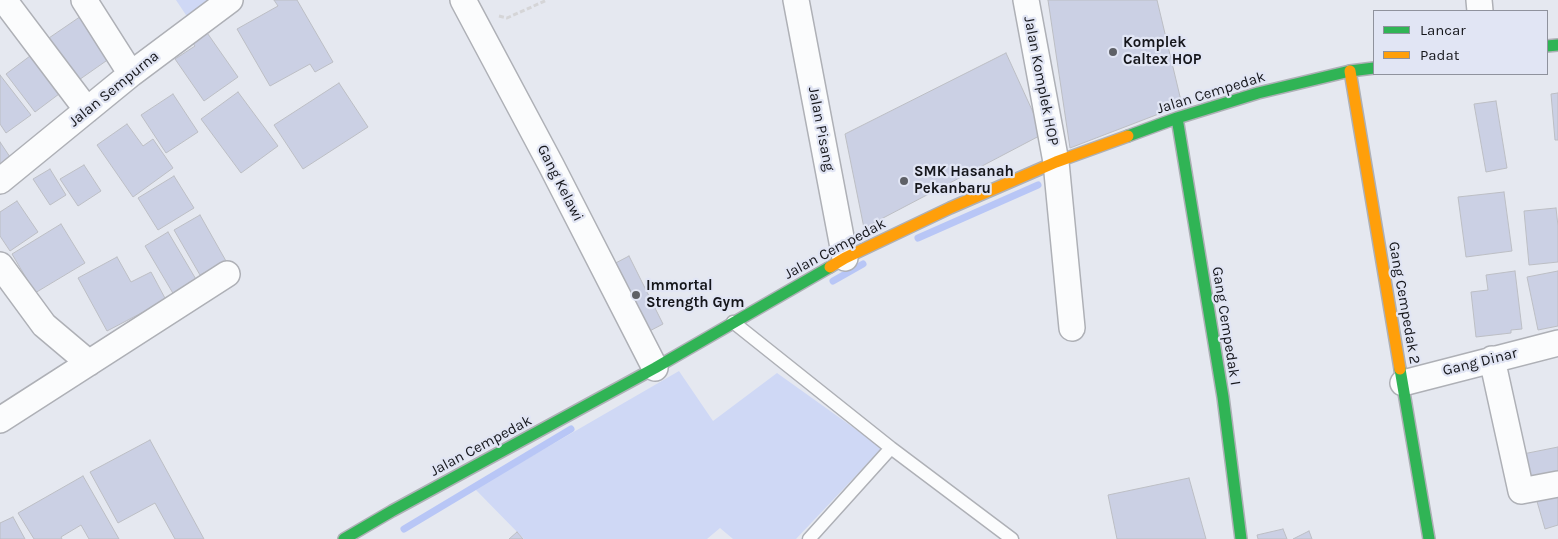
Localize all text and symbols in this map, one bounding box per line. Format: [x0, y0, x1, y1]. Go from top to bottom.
legend [1373, 10, 1548, 75]
street label: Jalan Komplek HOP [1020, 15, 1062, 147]
text: Lancar [1420, 21, 1466, 39]
place label: Komplek Caltex HOP [1123, 34, 1201, 69]
marker: Komplek Caltex HOP [1107, 46, 1119, 58]
text: Padat [1420, 46, 1459, 64]
street label: Jalan Sempurna [65, 47, 163, 131]
street label: Jalan Cempedak [1155, 68, 1267, 118]
street label: Jalan Pisang [804, 85, 838, 173]
street label: Gang Kelawi [533, 142, 587, 224]
place label: SMK Hasanah Pekanbaru [914, 163, 1014, 198]
marker: SMK Hasanah Pekanbaru [898, 175, 910, 187]
street label: Jalan Cempedak [781, 215, 889, 283]
street label: Gang Cempedak 2 [1384, 240, 1424, 366]
street label: Gang Cempedak I [1208, 265, 1244, 387]
place label: Immortal Strength Gym [646, 277, 744, 312]
marker: Immortal Strength Gym [630, 289, 642, 301]
street label: Gang Dinar [1441, 344, 1519, 380]
street label: Jalan Cempedak [427, 412, 535, 480]

